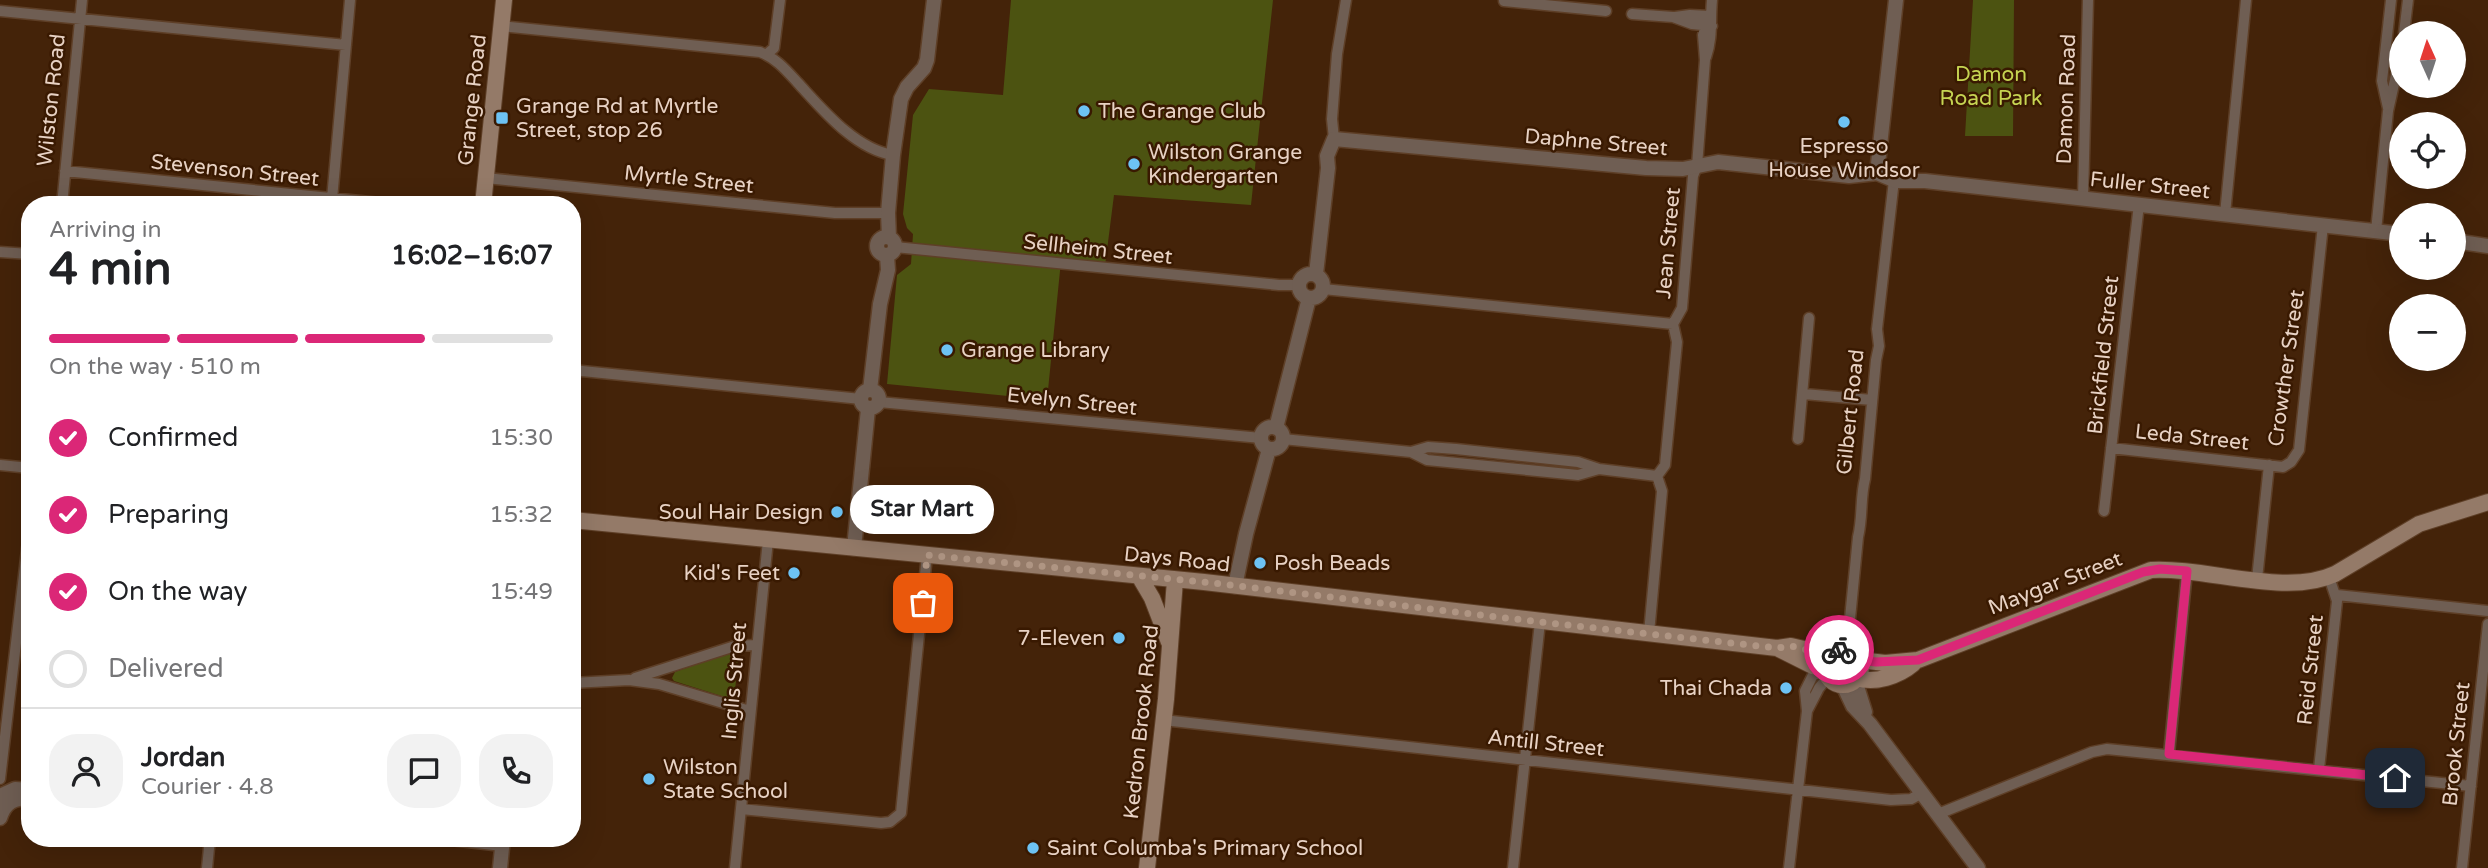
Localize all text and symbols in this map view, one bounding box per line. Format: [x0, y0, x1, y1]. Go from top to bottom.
north arrow [2389, 21, 2466, 98]
map controls [2389, 21, 2466, 371]
street label: Wilston Road [32, 33, 71, 168]
street label: Grange Road [453, 33, 492, 167]
street label: Damon Road [2052, 33, 2081, 165]
park label: Damon Road Park [1939, 62, 2043, 111]
place label: Grange Rd at Myrtle Street, stop 26 [516, 94, 718, 143]
place label: The Grange Club [1098, 99, 1266, 124]
marker: The Grange Club [1076, 103, 1092, 119]
marker: Grange Rd at Myrtle Street, stop 26 [494, 110, 510, 126]
button: locate [2389, 112, 2466, 189]
marker: Espresso House Windsor [1836, 114, 1852, 130]
street label: Daphne Street [1523, 124, 1669, 161]
place label: Espresso House Windsor [1768, 134, 1920, 183]
place label: Wilston Grange Kindergarten [1148, 140, 1302, 189]
street label: Stevenson Street [150, 149, 320, 192]
marker: Wilston Grange Kindergarten [1126, 156, 1142, 172]
street label: Myrtle Street [623, 160, 755, 199]
street label: Fuller Street [2089, 167, 2211, 204]
street label: Jean Street [1651, 186, 1686, 300]
button: + [2389, 203, 2466, 280]
text: Arriving in [49, 216, 162, 244]
street label: Sellheim Street [1022, 229, 1174, 270]
text: 16:02–16:07 [391, 240, 553, 271]
text: 4 min [49, 242, 172, 297]
street label: Brickfield Street [2083, 274, 2124, 436]
street label: Crowther Street [2263, 288, 2310, 448]
button: − [2389, 294, 2466, 371]
place label: Grange Library [961, 338, 1110, 363]
marker: Grange Library [939, 342, 955, 358]
street label: Gilbert Road [1831, 348, 1870, 476]
text: On the way · 510 m [49, 353, 261, 381]
street label: Evelyn Street [1006, 382, 1138, 421]
icon: check [49, 419, 87, 457]
street label: Leda Street [2134, 419, 2250, 456]
text: Confirmed [108, 422, 238, 453]
text: 15:30 [489, 424, 553, 452]
callout: Star Mart [851, 484, 995, 533]
text: Star Mart [871, 495, 973, 523]
icon: check [49, 496, 87, 534]
text: Preparing [108, 499, 229, 530]
place label: Soul Hair Design [659, 500, 823, 525]
text: 15:32 [489, 501, 553, 529]
marker: Soul Hair Design [829, 504, 845, 520]
street label: Days Road [1123, 541, 1231, 578]
street label: Maygar Street [1985, 546, 2126, 621]
place label: Posh Beads [1274, 551, 1390, 576]
marker: Posh Beads [1252, 555, 1268, 571]
place label: Kid's Feet [684, 561, 780, 586]
marker: Kid's Feet [786, 565, 802, 581]
icon: check [49, 573, 87, 611]
pin [893, 573, 953, 633]
text: On the way [108, 576, 248, 607]
text: 15:49 [489, 578, 553, 606]
icon: bag [904, 584, 942, 622]
street label: Reid Street [2292, 614, 2329, 726]
courier [1804, 615, 1874, 685]
street label: Inglis Street [717, 621, 752, 741]
street label: Kedron Brook Road [1119, 624, 1164, 820]
place label: 7-Eleven [1018, 626, 1105, 651]
marker: 7-Eleven [1111, 630, 1127, 646]
icon: bike [1820, 631, 1858, 669]
text: Delivered [108, 653, 224, 684]
place label: Thai Chada [1660, 676, 1772, 701]
marker: Thai Chada [1778, 680, 1794, 696]
street label: Brook Street [2438, 681, 2475, 807]
street label: Antill Street [1486, 725, 1606, 762]
button: person [49, 734, 123, 808]
button: chat [387, 734, 461, 808]
button: phone [479, 734, 553, 808]
text: Jordan [141, 742, 225, 773]
pin [2365, 748, 2425, 808]
place label: Wilston State School [663, 755, 788, 804]
icon: home [2376, 759, 2414, 797]
marker: Wilston State School [641, 771, 657, 787]
text: Courier · 4.8 [141, 773, 274, 801]
place label: Saint Columba's Primary School [1047, 836, 1363, 861]
marker: Saint Columba's Primary School [1025, 840, 1041, 856]

